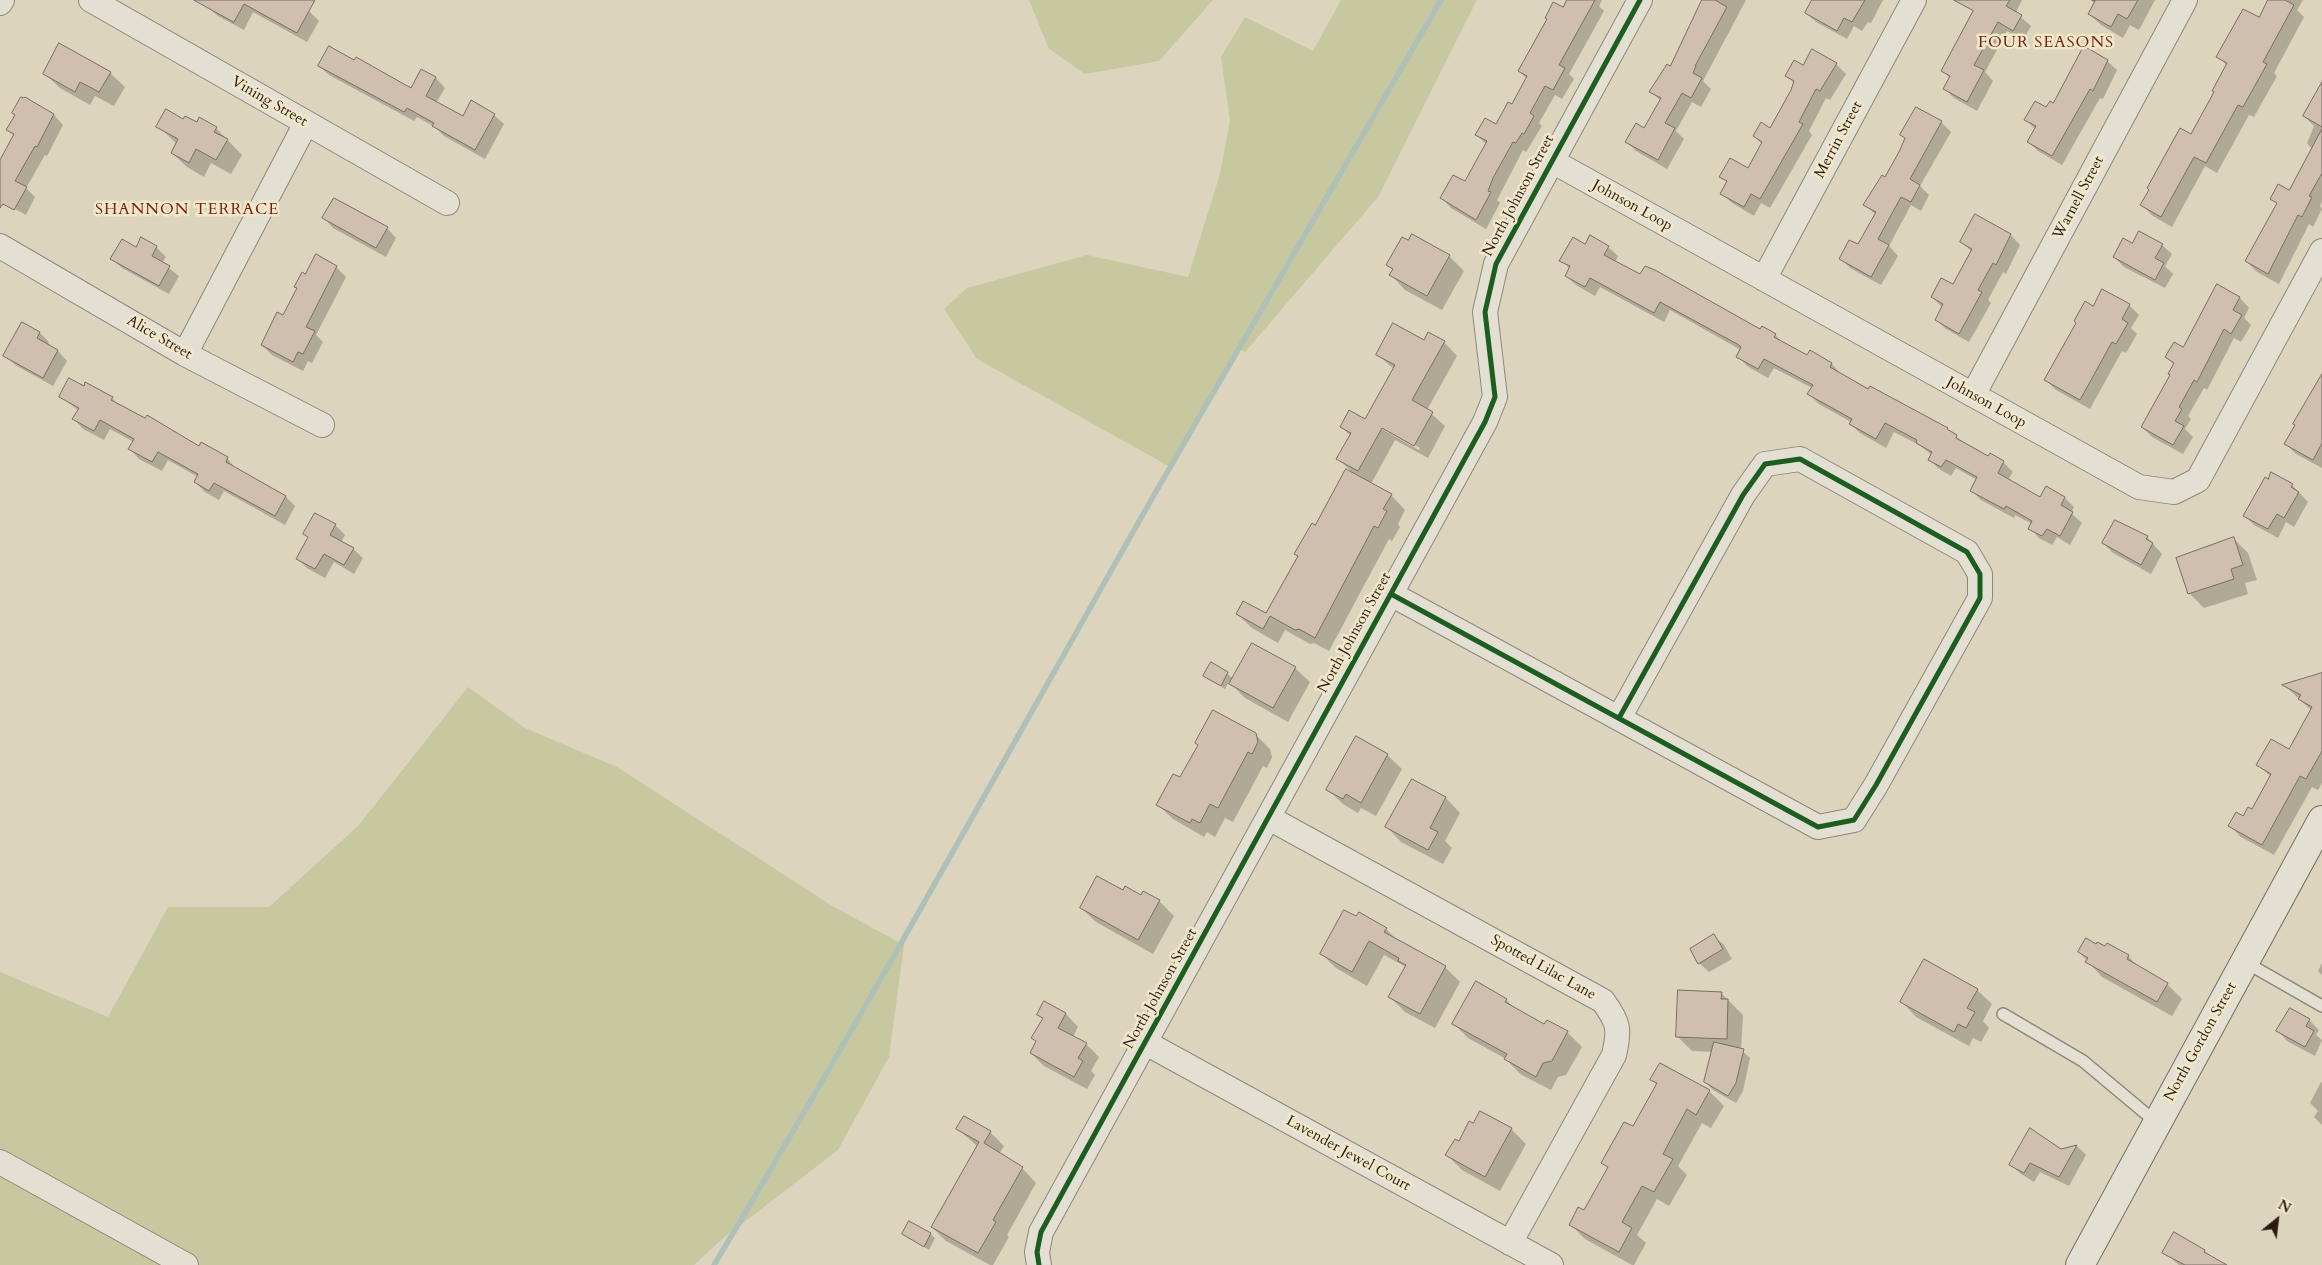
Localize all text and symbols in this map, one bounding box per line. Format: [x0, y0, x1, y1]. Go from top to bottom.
district label: FOUR SEASONS [1976, 33, 2116, 53]
street label: Vining Street [228, 73, 310, 131]
street label: Merrin Street [1811, 98, 1867, 182]
street label: North Johnson Street [1479, 132, 1559, 260]
street label: Warnell Street [2050, 153, 2108, 243]
street label: Johnson Loop [1589, 177, 1675, 235]
district label: SHANNON TERRACE [93, 200, 281, 220]
street label: Alice Street [123, 312, 195, 364]
street label: Johnson Loop [1943, 374, 2029, 432]
street label: North Johnson Street [1314, 570, 1396, 696]
street label: North Johnson Street [1120, 926, 1202, 1052]
street label: Spotted Lilac Lane [1487, 932, 1599, 1004]
street label: North Gordon Street [2161, 979, 2241, 1105]
street label: Lavender Jewel Court [1283, 1112, 1413, 1196]
north arrow [2252, 1195, 2302, 1245]
text: N [2275, 1195, 2294, 1218]

